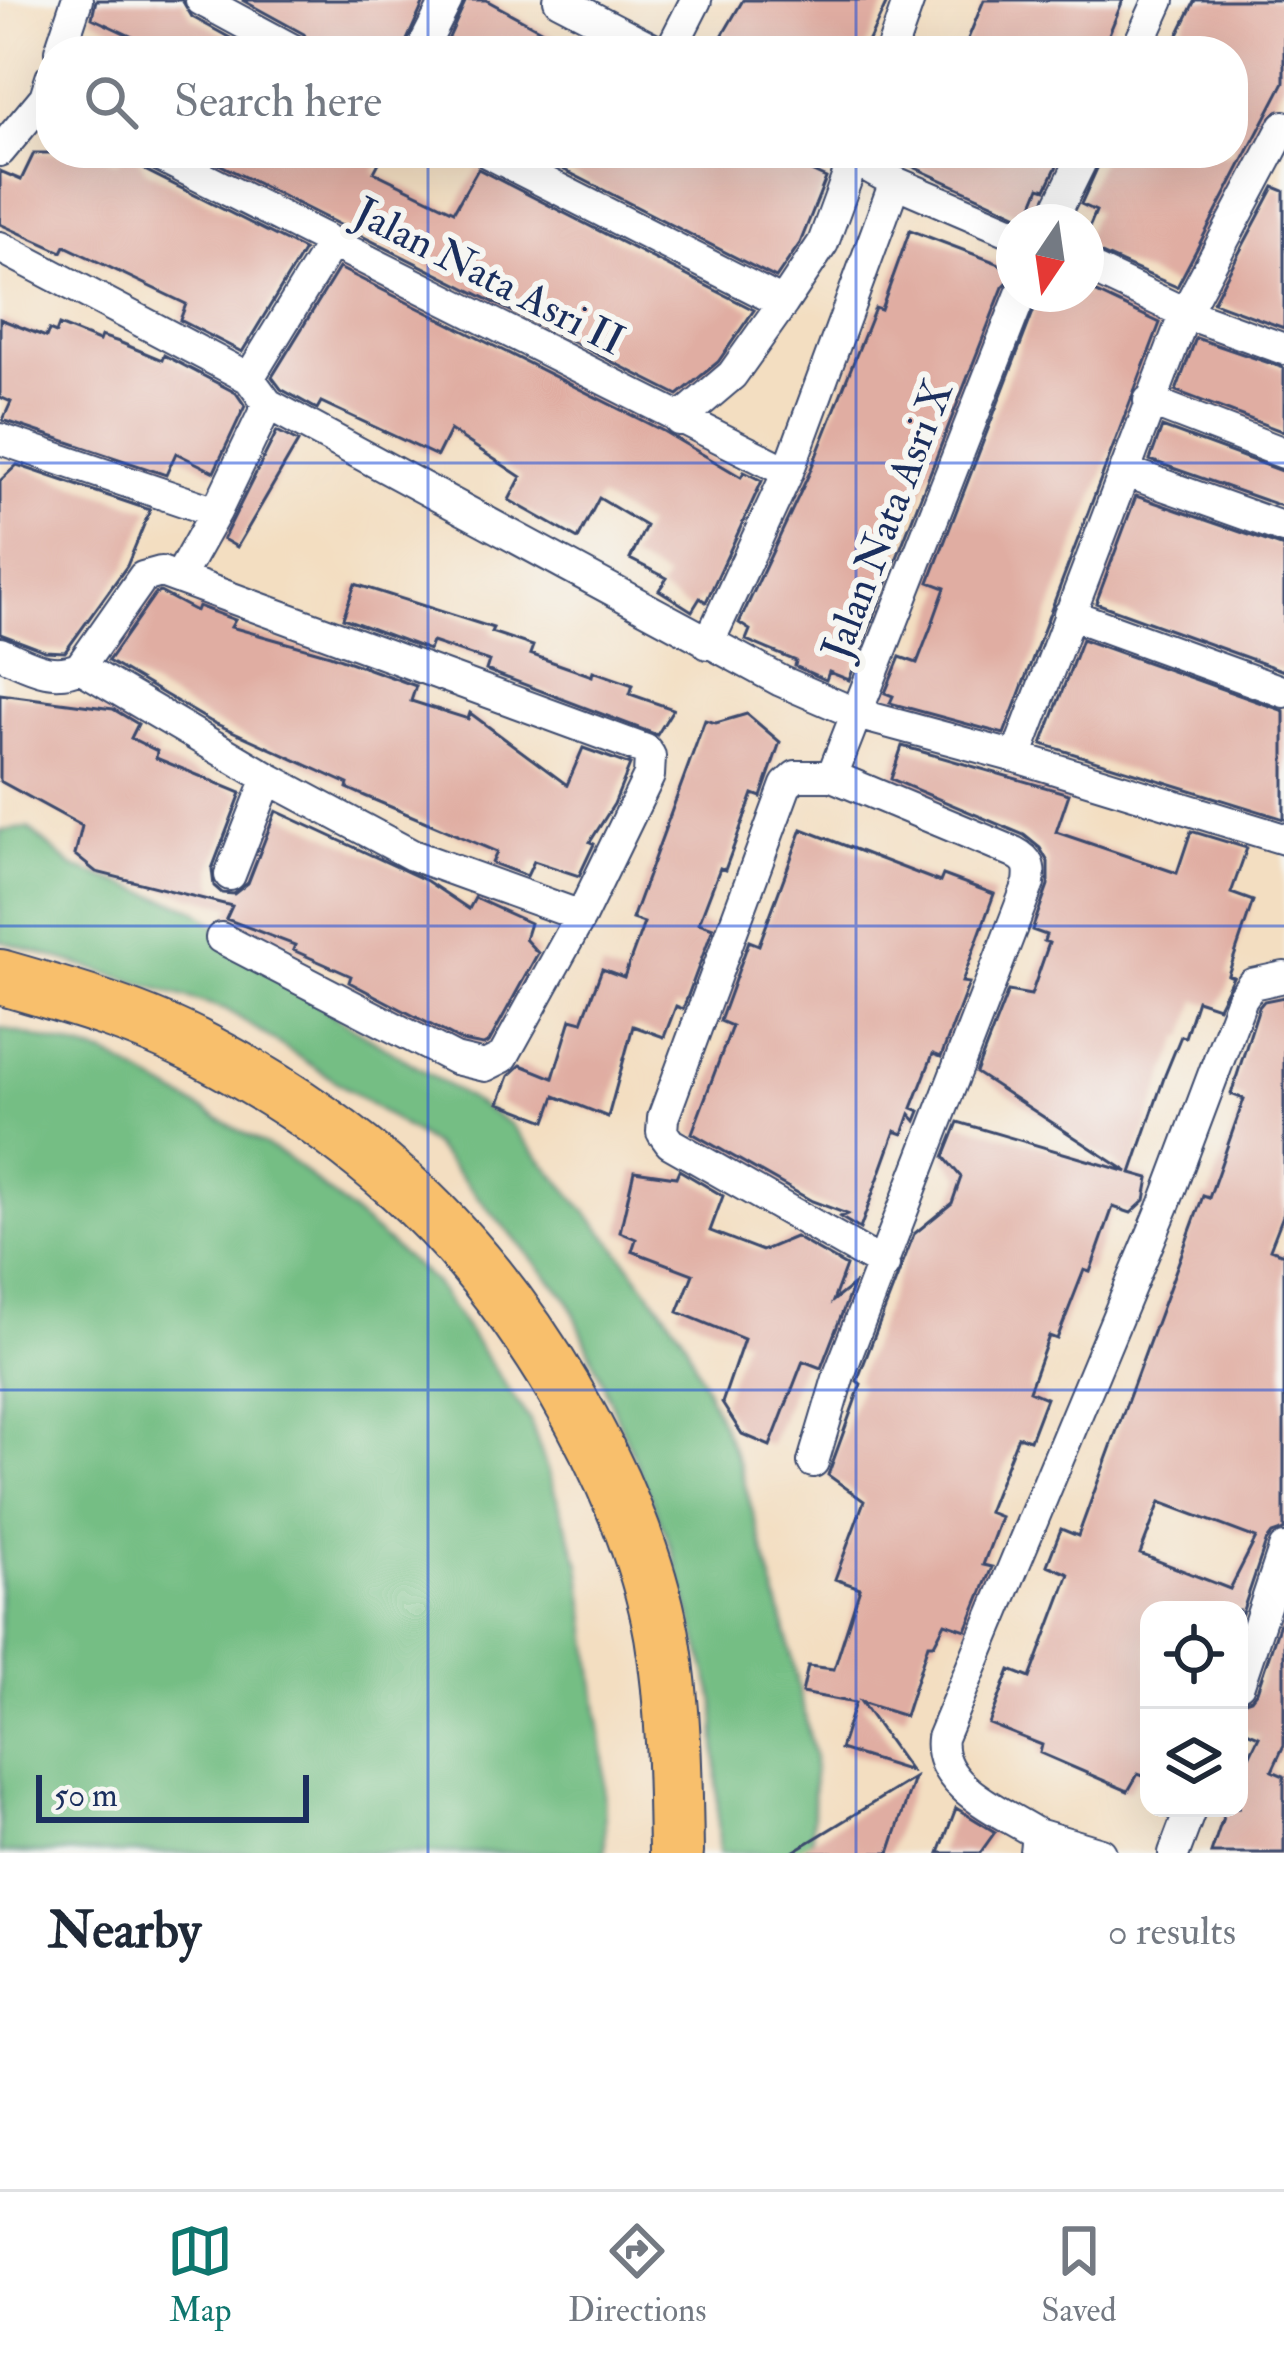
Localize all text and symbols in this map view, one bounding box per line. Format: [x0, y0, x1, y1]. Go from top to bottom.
search box [36, 36, 1248, 168]
icon: search [78, 69, 144, 135]
text: Search here [174, 74, 382, 130]
street label: Jalan Nata Asri II [344, 186, 633, 367]
north arrow [996, 204, 1104, 312]
street label: Jalan Nata Asri X [811, 373, 965, 668]
map controls [1140, 1601, 1248, 1817]
button: locate [1140, 1601, 1248, 1709]
button: layers [1140, 1709, 1248, 1817]
scale bar [36, 1769, 309, 1822]
text: 50 m [54, 1775, 118, 1816]
text: Nearby [48, 1899, 201, 1963]
text: 0 results [1108, 1907, 1236, 1956]
tab: Map [167, 2218, 233, 2331]
tab: Directions [568, 2218, 707, 2331]
tab: Saved [1041, 2218, 1117, 2331]

